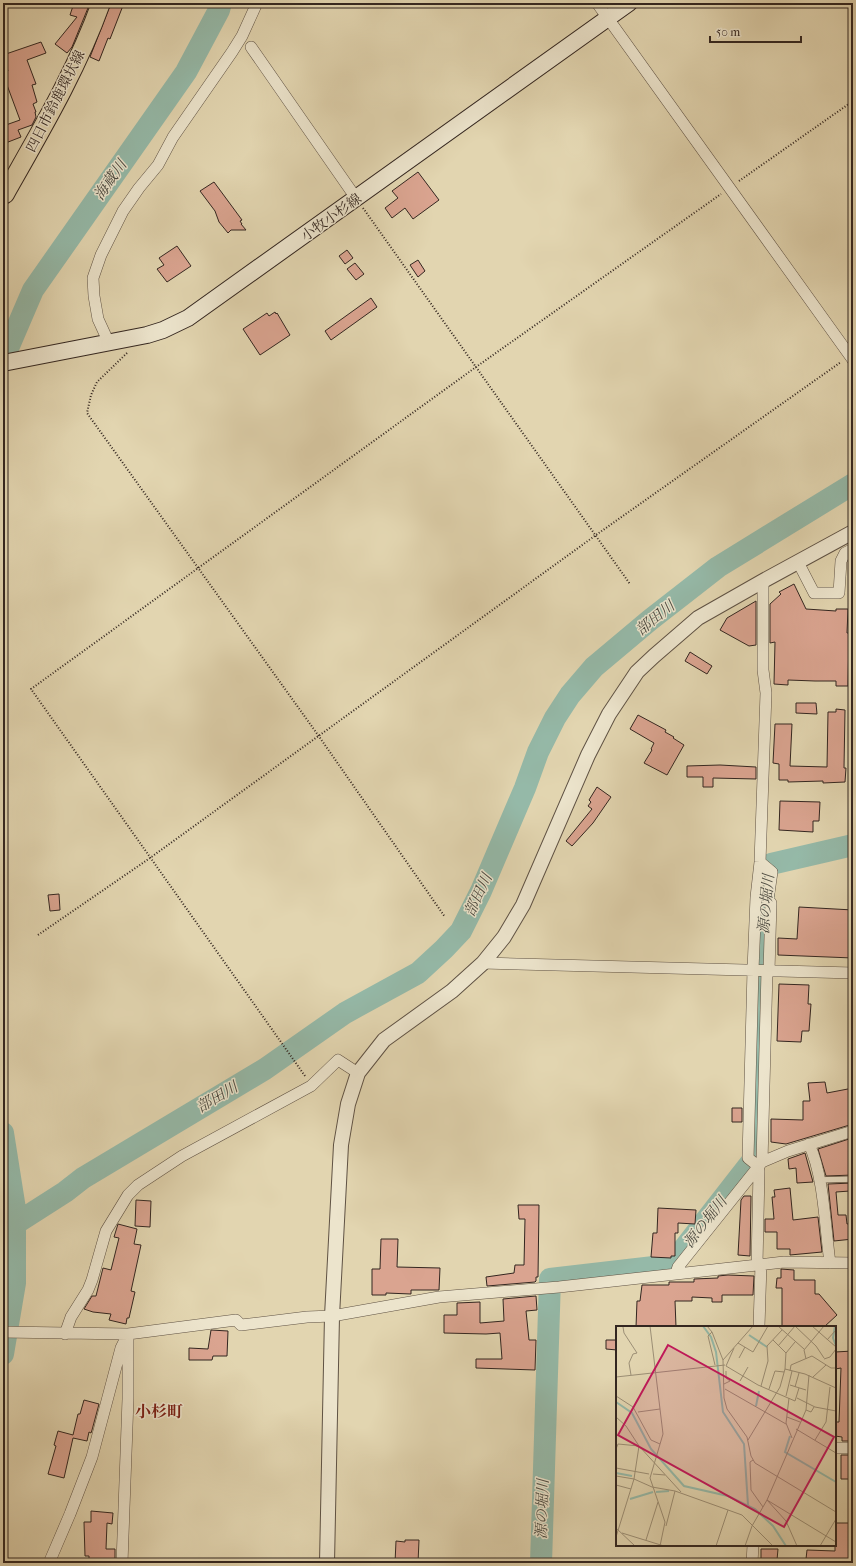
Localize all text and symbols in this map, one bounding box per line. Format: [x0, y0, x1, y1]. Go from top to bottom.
scale bar [710, 18, 801, 44]
text: 50 m [716, 25, 740, 39]
street label: 四日市鈴鹿環状線 [22, 47, 88, 155]
water label: 海蔵川 [90, 155, 131, 204]
street label: 小牧小杉線 [298, 190, 365, 245]
water label: 部田川 [632, 596, 680, 639]
water label: 部田川 [460, 869, 497, 919]
water label: 源の堀川 [754, 871, 778, 935]
water label: 部田川 [193, 1077, 243, 1116]
water label: 源の堀川 [679, 1191, 732, 1251]
inset map [616, 1326, 836, 1546]
district label: 小杉町 [135, 1402, 183, 1421]
water label: 源の堀川 [532, 1477, 552, 1539]

